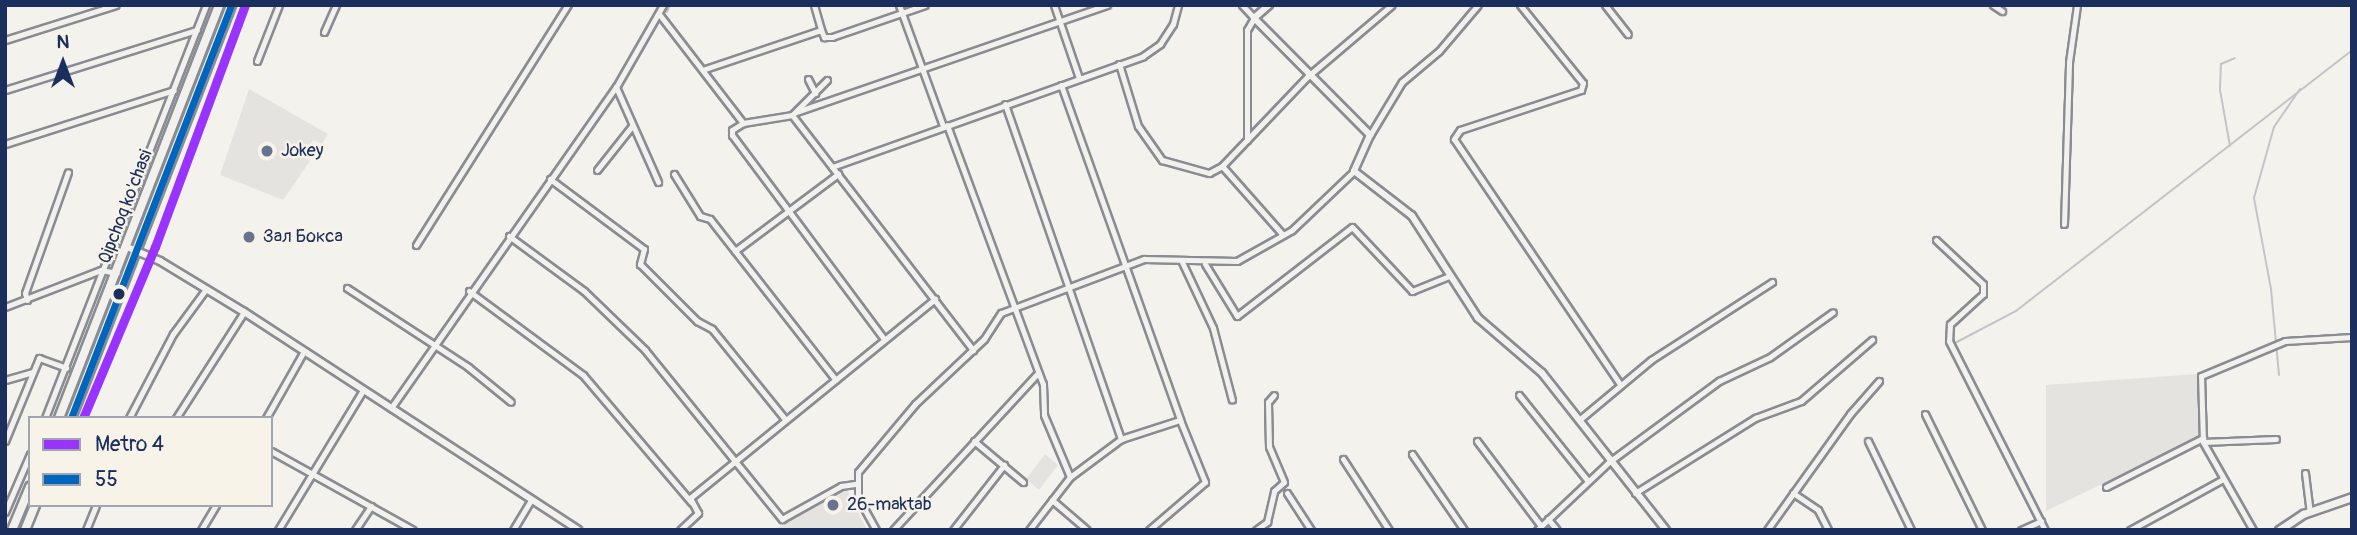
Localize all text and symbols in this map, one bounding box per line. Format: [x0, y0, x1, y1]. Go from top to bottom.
north arrow [28, 28, 98, 98]
text: N [57, 30, 69, 54]
place label: Jokey [281, 140, 323, 162]
marker: Jokey [259, 143, 275, 159]
street label: Qipchoq ko'chasi [94, 147, 158, 267]
place label: Зал Бокса [263, 226, 343, 248]
marker: Зал Бокса [241, 229, 257, 245]
unlabelled marker [112, 287, 126, 301]
legend [28, 416, 273, 507]
text: Metro 4 [95, 431, 164, 458]
text: 55 [95, 466, 118, 493]
place label: 26-maktab [847, 494, 932, 516]
marker: 26-maktab [825, 497, 841, 513]

